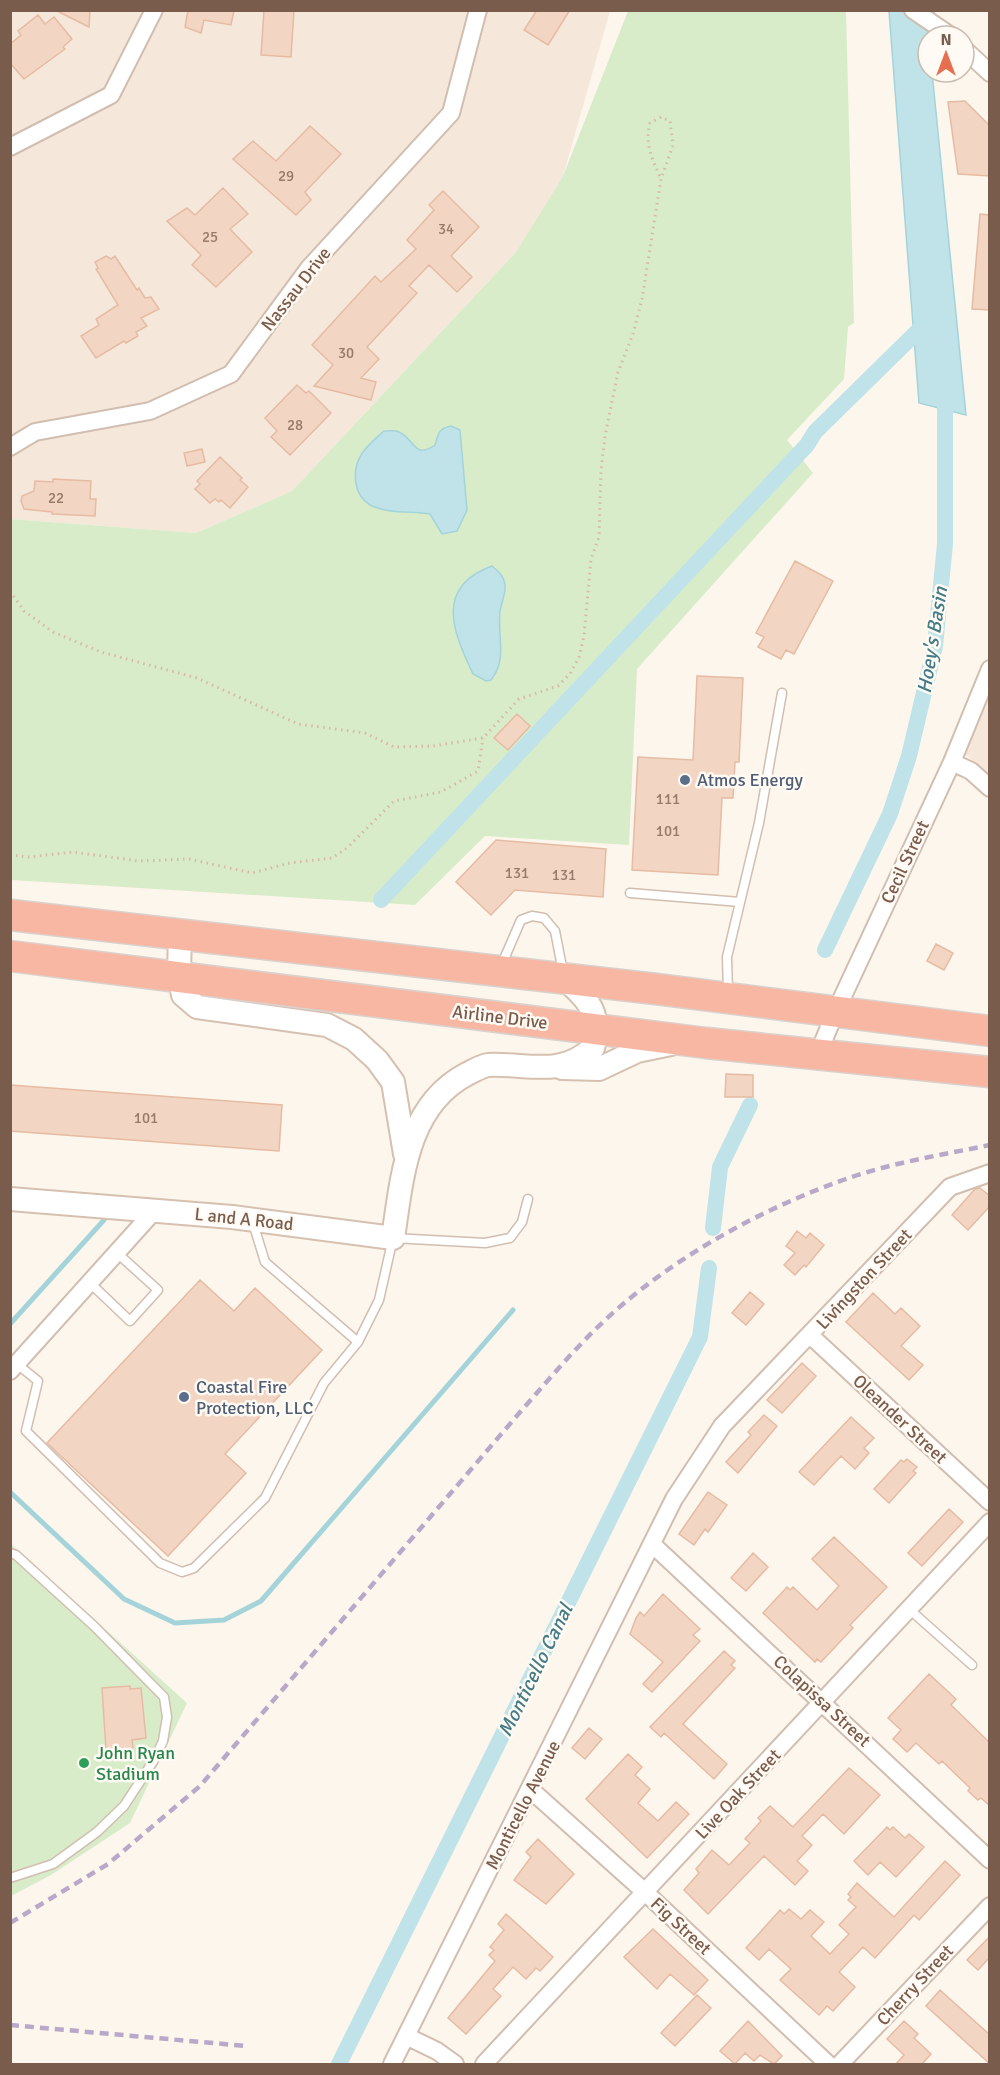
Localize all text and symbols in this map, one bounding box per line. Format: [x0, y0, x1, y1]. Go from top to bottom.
north arrow [916, 24, 976, 84]
text: N [940, 30, 952, 50]
house number: 29 [278, 167, 294, 185]
house number: 34 [438, 220, 454, 238]
house number: 25 [202, 228, 218, 246]
street label: Nassau Drive [256, 243, 336, 335]
house number: 30 [338, 344, 354, 362]
house number: 28 [287, 416, 303, 434]
house number: 22 [48, 489, 64, 507]
water label: Hoey's Basin [912, 584, 953, 695]
place label: Atmos Energy [697, 769, 804, 791]
marker: Atmos Energy [678, 773, 692, 787]
house number: 111 [656, 790, 680, 808]
street label: Cecil Street [876, 817, 934, 907]
house number: 101 [656, 822, 680, 840]
house number: 131 [505, 864, 529, 882]
house number: 131 [552, 866, 576, 884]
street label: Airline Drive [451, 1000, 549, 1034]
house number: 101 [134, 1109, 158, 1127]
street label: L and A Road [194, 1203, 294, 1235]
street label: Livingston Street [812, 1224, 916, 1334]
street label: Oleander Street [848, 1370, 952, 1468]
place label: Coastal Fire Protection, LLC [196, 1376, 313, 1419]
marker: Coastal Fire Protection, LLC [177, 1390, 191, 1404]
water label: Monticello Canal [493, 1598, 579, 1741]
street label: Colapissa Street [769, 1650, 875, 1752]
street label: Monticello Avenue [481, 1737, 565, 1873]
place label: John Ryan Stadium [96, 1742, 175, 1785]
street label: Live Oak Street [691, 1744, 785, 1844]
marker: John Ryan Stadium [77, 1756, 91, 1770]
street label: Fig Street [646, 1893, 716, 1959]
street label: Cherry Street [872, 1940, 958, 2030]

